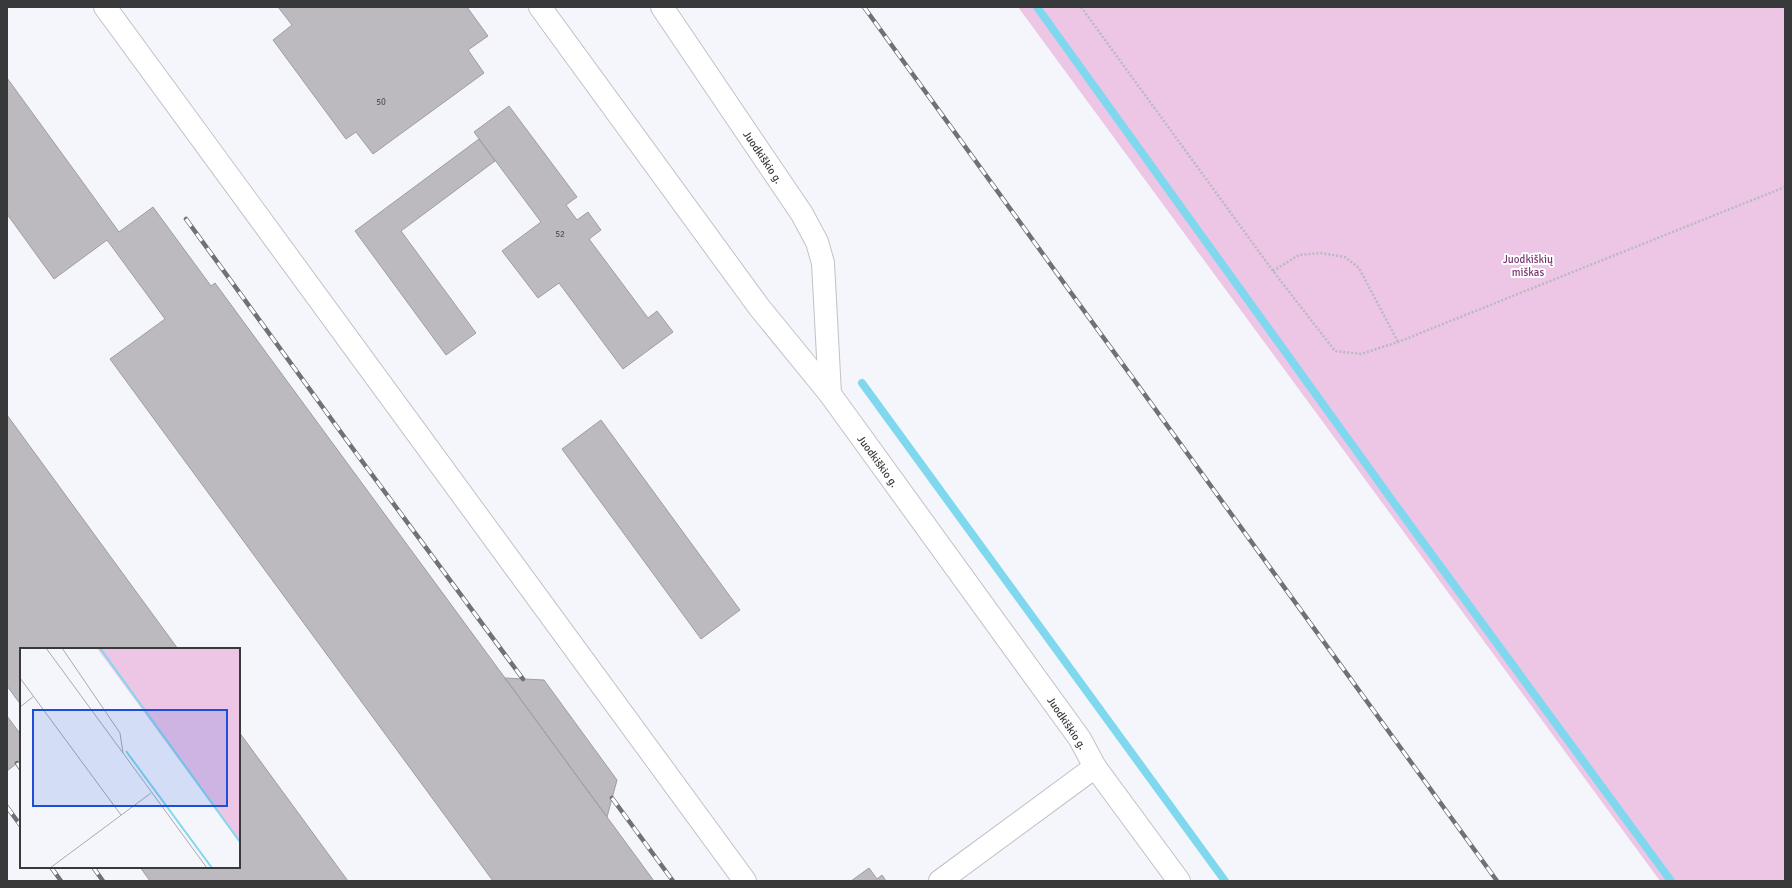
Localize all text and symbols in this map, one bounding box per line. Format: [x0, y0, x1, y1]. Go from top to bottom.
house number: 50 [376, 97, 386, 108]
street label: Juodkiškio g. [740, 128, 785, 186]
house number: 52 [555, 229, 565, 240]
park label: Juodkiškių miškas [1503, 253, 1553, 279]
street label: Juodkiškio g. [854, 433, 901, 490]
inset map [20, 648, 240, 868]
street label: Juodkiškio g. [1044, 694, 1089, 752]

